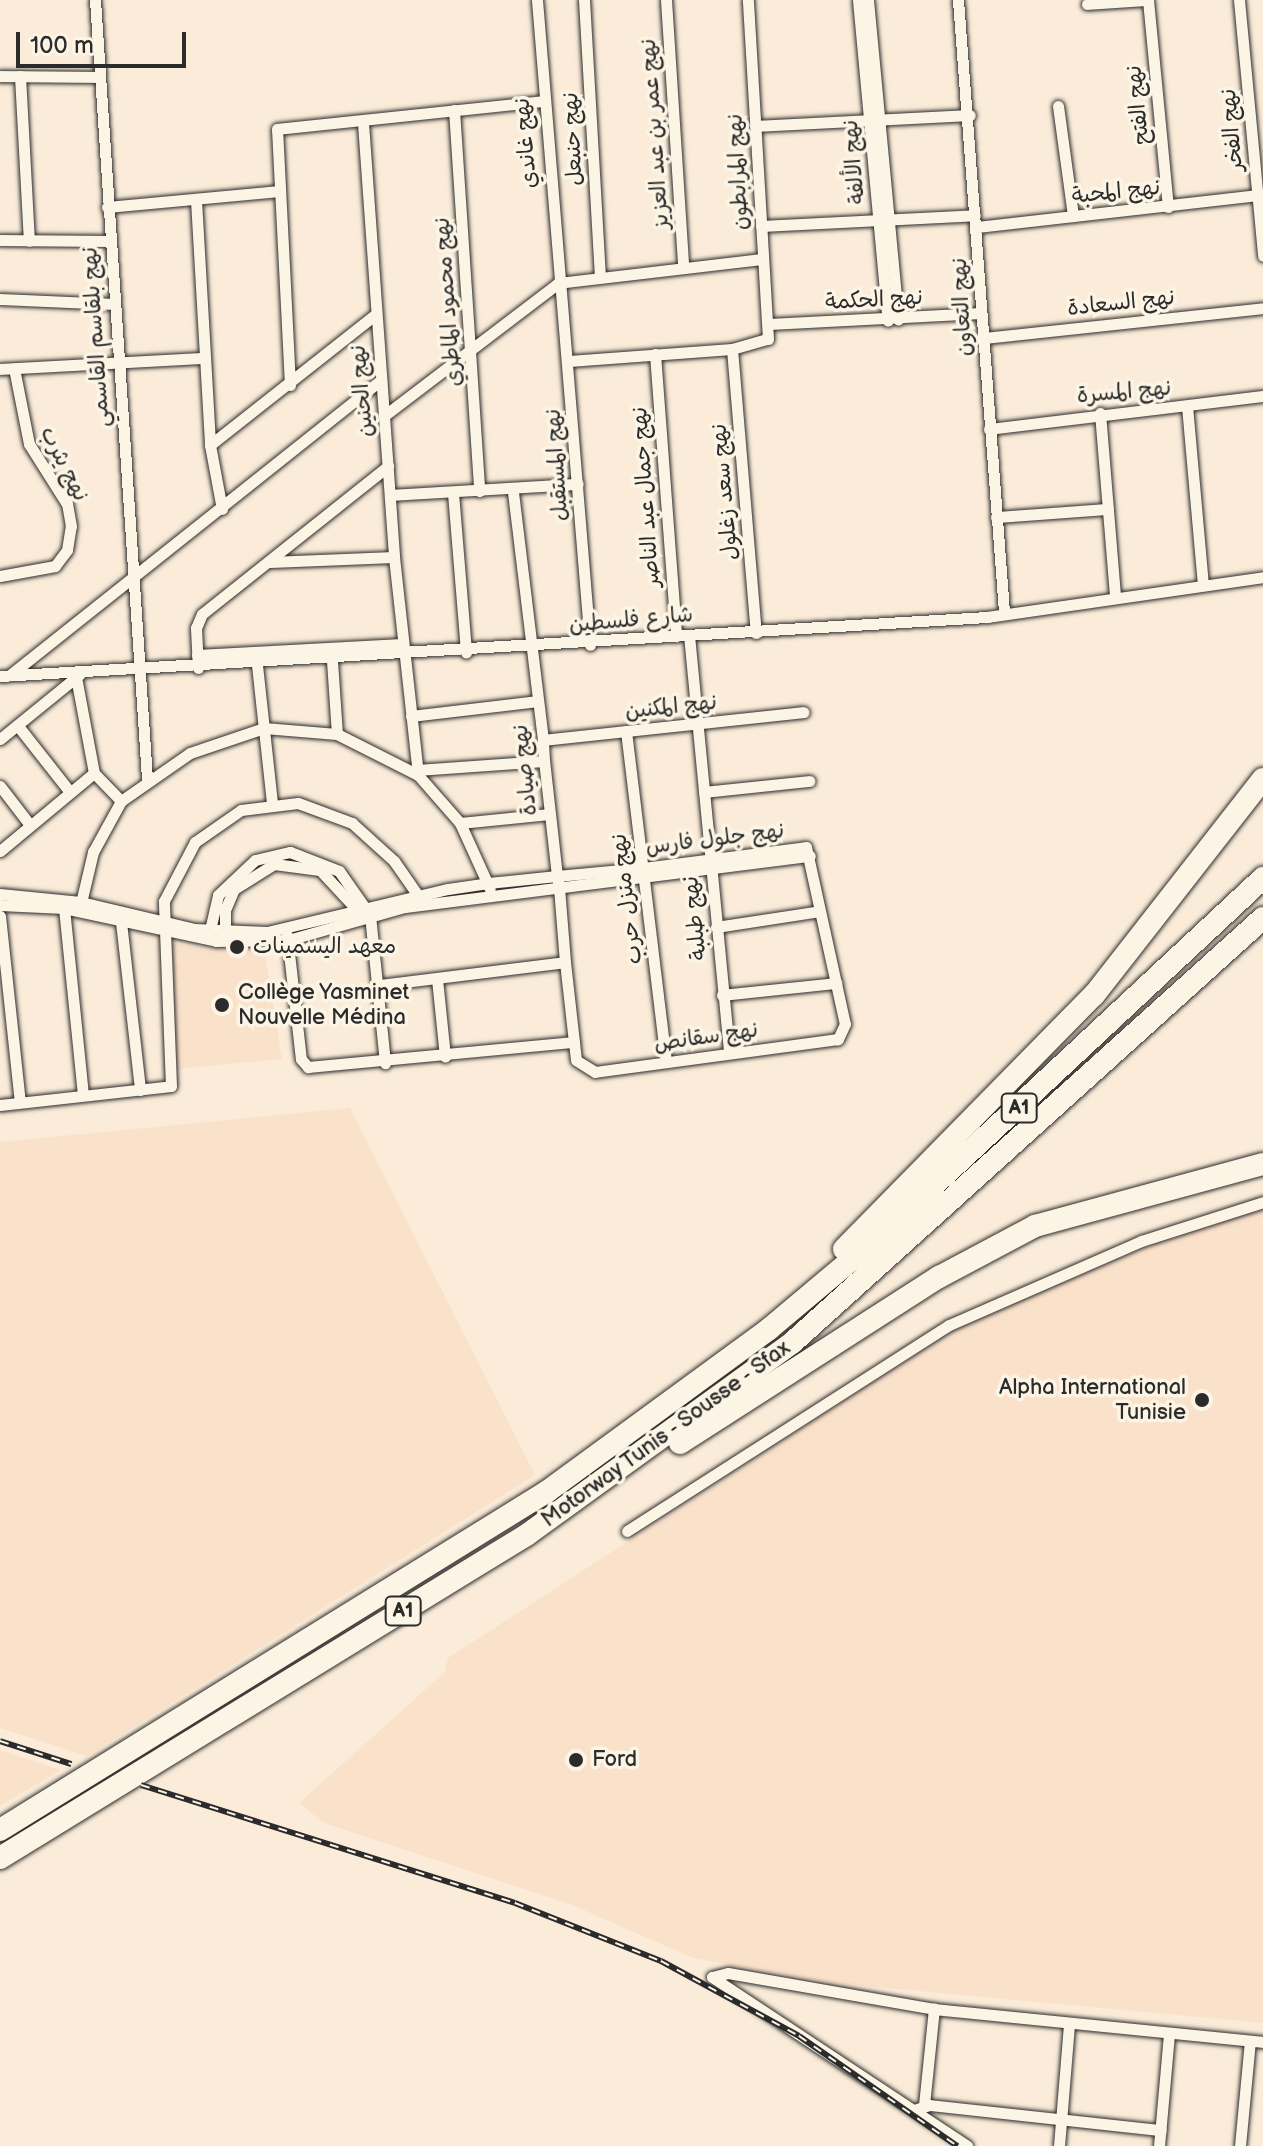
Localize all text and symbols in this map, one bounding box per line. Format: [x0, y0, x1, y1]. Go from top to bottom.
scale bar [20, 16, 190, 66]
text: 100 m [30, 31, 94, 60]
street label: نهج عمر بن عبد العزيز [635, 38, 675, 230]
street label: نهج الفتح [1121, 64, 1155, 146]
street label: نهج الفخر [1215, 88, 1249, 172]
street label: نهج حنبعل [557, 91, 589, 187]
street label: نهج غاندي [509, 97, 543, 189]
street label: نهج المرابطون [722, 113, 754, 231]
street label: نهج الألفة [837, 119, 871, 205]
street label: نهج المحبة [1071, 174, 1161, 210]
street label: نهج محمود الماطري [429, 217, 467, 387]
street label: نهج بلقاسم القاسمي [77, 246, 115, 428]
street label: نهج التعاون [946, 257, 978, 357]
street label: نهج الحكمة [824, 284, 924, 316]
street label: نهج السعادة [1066, 284, 1176, 322]
street label: نهج الحنين [345, 344, 379, 438]
street label: نهج المسرة [1076, 375, 1172, 409]
street label: نهج جمال عبد الناصر [627, 406, 665, 588]
street label: نهج المستقبل [540, 408, 574, 522]
street label: نهج يثرب [34, 422, 94, 506]
street label: نهج سعد زغلول [706, 423, 744, 561]
street label: شارع فلسطين [568, 601, 694, 639]
street label: نهج المكنين [624, 689, 718, 725]
street label: نهج صيادة [507, 723, 543, 817]
street label: نهج جلول فارس [644, 817, 786, 861]
street label: نهج منزل حرب [606, 832, 648, 966]
street label: نهج طبلبة [677, 875, 713, 961]
place label: معهد اليسمينات [253, 934, 396, 960]
marker: معهد اليسمينات [228, 938, 246, 956]
place label: Collège Yasminet Nouvelle Médina [238, 979, 411, 1030]
marker: Collège Yasminet Nouvelle Médina [213, 996, 231, 1014]
street label: نهج سقانص [652, 1017, 760, 1057]
road number: A1 [999, 1092, 1039, 1124]
street label: Motorway Tunis - Sousse - Sfax [534, 1333, 798, 1535]
place label: Alpha International Tunisie [999, 1374, 1186, 1426]
marker: Alpha International Tunisie [1193, 1391, 1211, 1409]
road number: A1 [383, 1595, 423, 1627]
place label: Ford [592, 1747, 637, 1773]
marker: Ford [567, 1751, 585, 1769]

